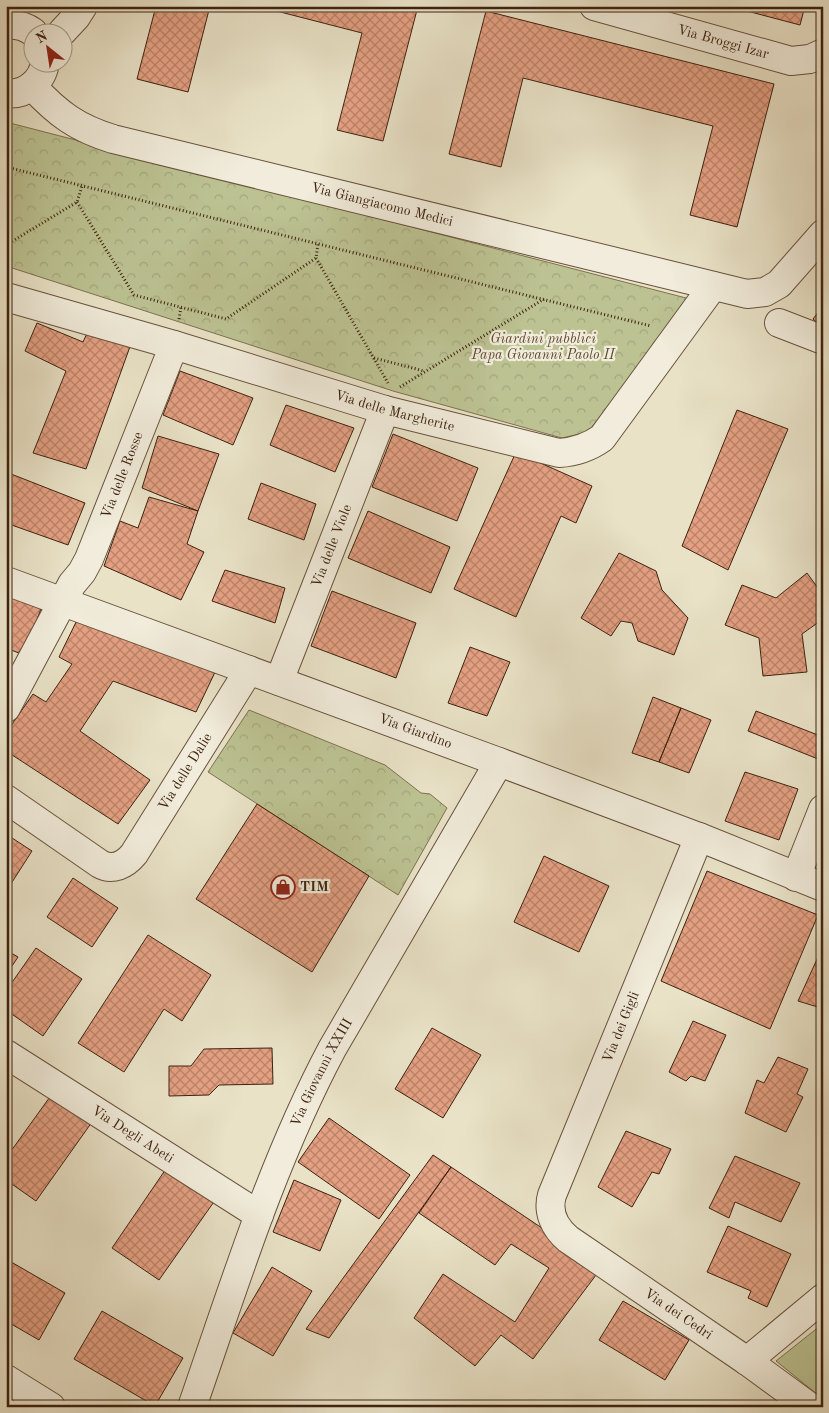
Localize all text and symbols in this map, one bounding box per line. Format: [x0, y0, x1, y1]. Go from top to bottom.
north arrow [22, 22, 72, 72]
street label: Via Broggi Izar [676, 23, 771, 62]
text: N [34, 29, 50, 46]
street label: Via Giangiacomo Medici [309, 181, 455, 229]
park label: Giardini pubblici Papa Giovanni Paolo II [470, 332, 616, 363]
street label: Via delle Margherite [333, 388, 456, 434]
street label: Via delle Rosse [99, 430, 146, 521]
street label: Via delle Viole [309, 503, 354, 589]
street label: Via Giardino [377, 711, 454, 751]
street label: Via delle Dalie [156, 731, 215, 813]
shop icon: TIM [270, 874, 296, 900]
place label: TIM [300, 880, 329, 894]
street label: Via dei Gigli [600, 989, 642, 1065]
street label: Via Giovanni XXIII [288, 1016, 355, 1129]
street label: Via Degli Abeti [89, 1103, 176, 1166]
street label: Via dei Cedri [642, 1286, 715, 1342]

